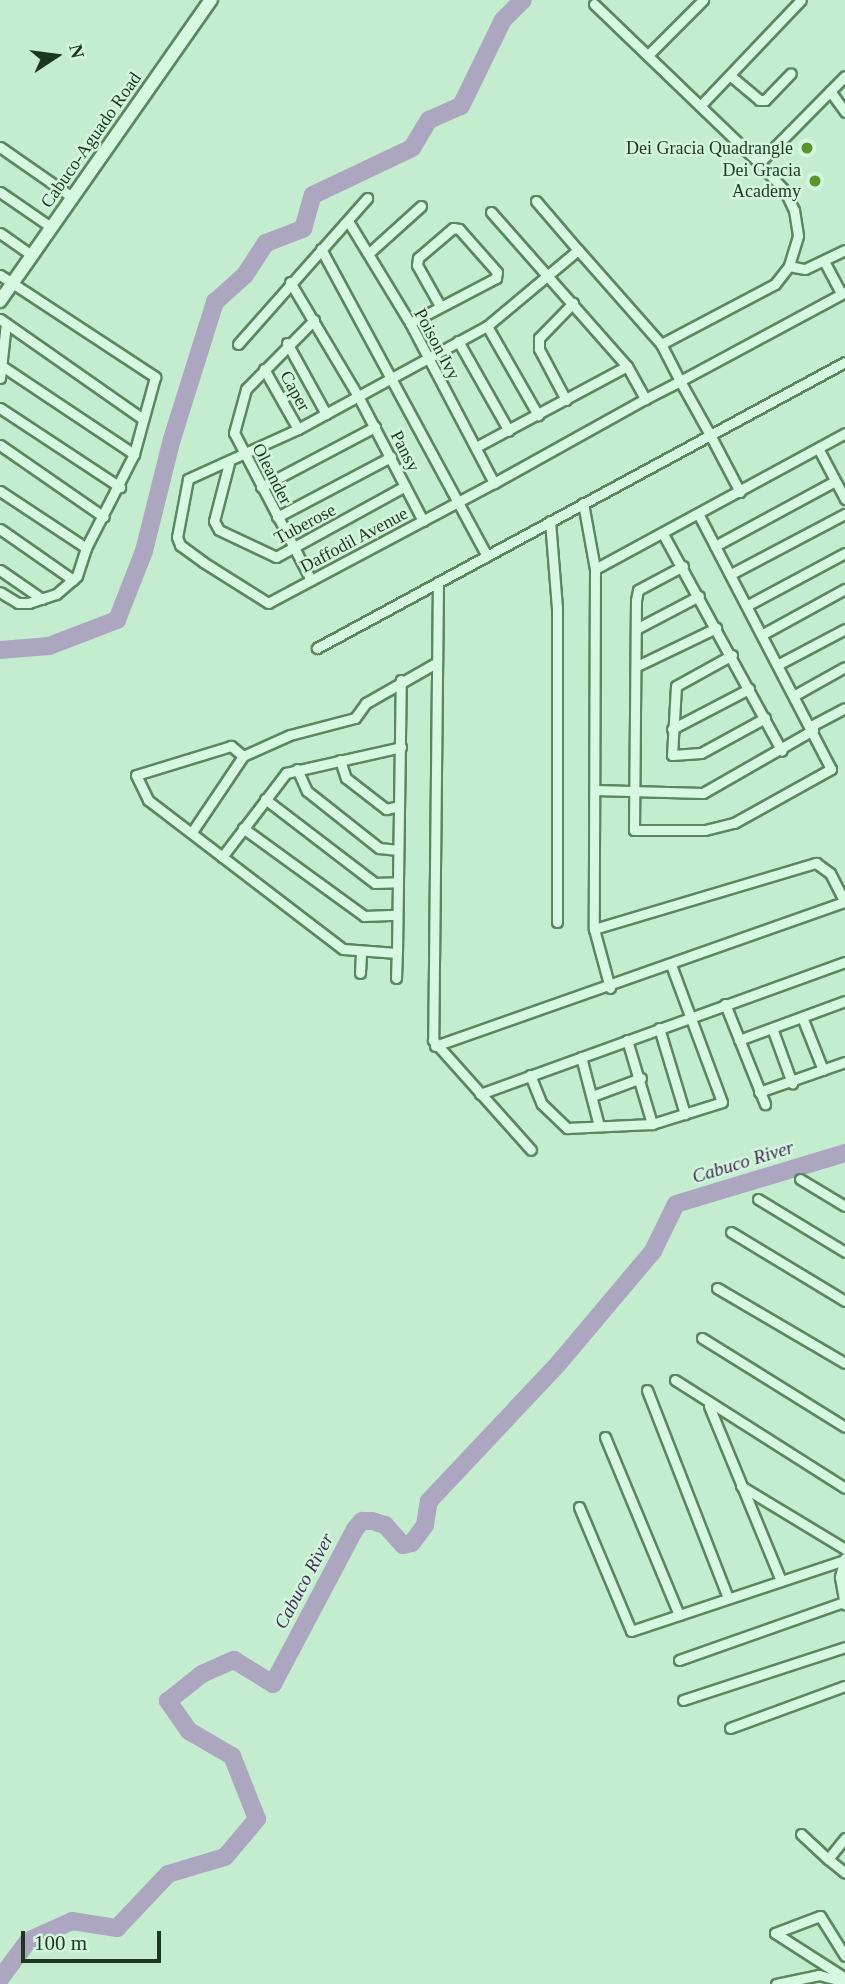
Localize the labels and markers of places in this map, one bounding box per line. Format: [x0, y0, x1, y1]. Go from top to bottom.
place label: Dei Gracia Quadrangle [626, 137, 793, 159]
marker: Dei Gracia Quadrangle [799, 140, 815, 156]
place label: Dei Gracia Academy [723, 160, 801, 202]
marker: Dei Gracia Academy [807, 173, 823, 189]

